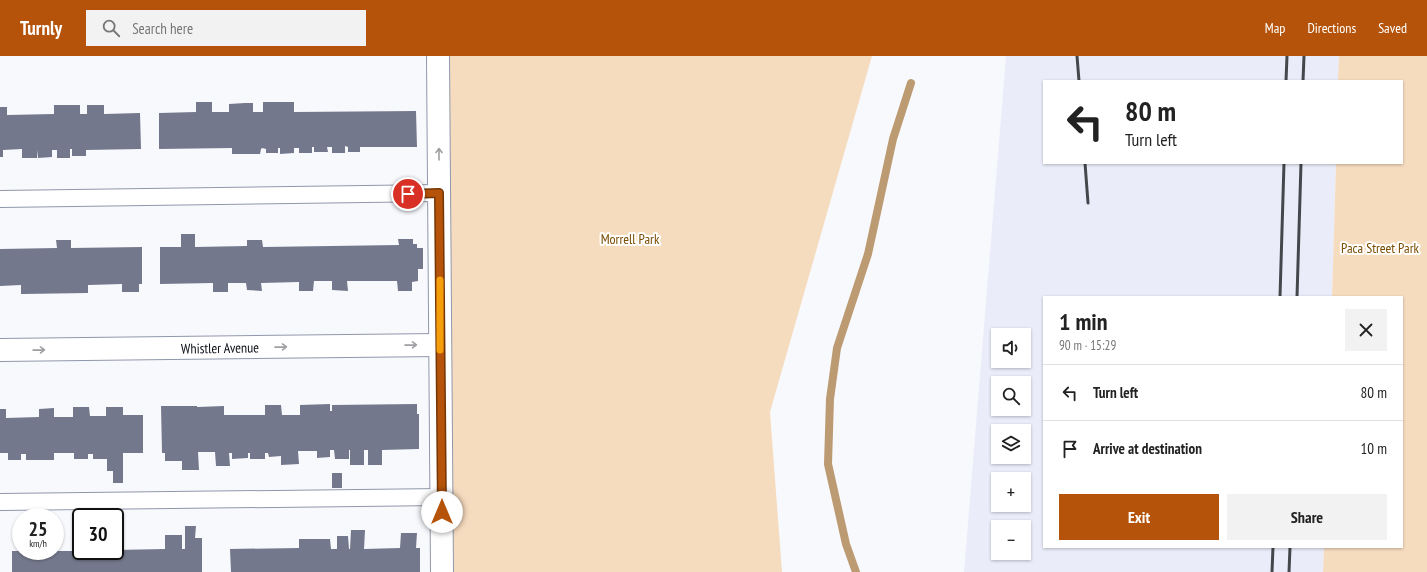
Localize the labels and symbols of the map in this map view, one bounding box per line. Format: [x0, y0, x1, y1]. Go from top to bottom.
one-way arrow [435, 148, 443, 161]
pin [391, 177, 425, 211]
park label: Morrell Park [601, 230, 660, 248]
park label: Paca Street Park [1341, 239, 1419, 257]
street label: Whistler Avenue [181, 338, 259, 358]
one-way arrow [404, 341, 417, 349]
one-way arrow [274, 343, 287, 351]
one-way arrow [32, 346, 45, 354]
position arrow [421, 491, 463, 533]
speed limit sign: 30 [72, 508, 124, 560]

